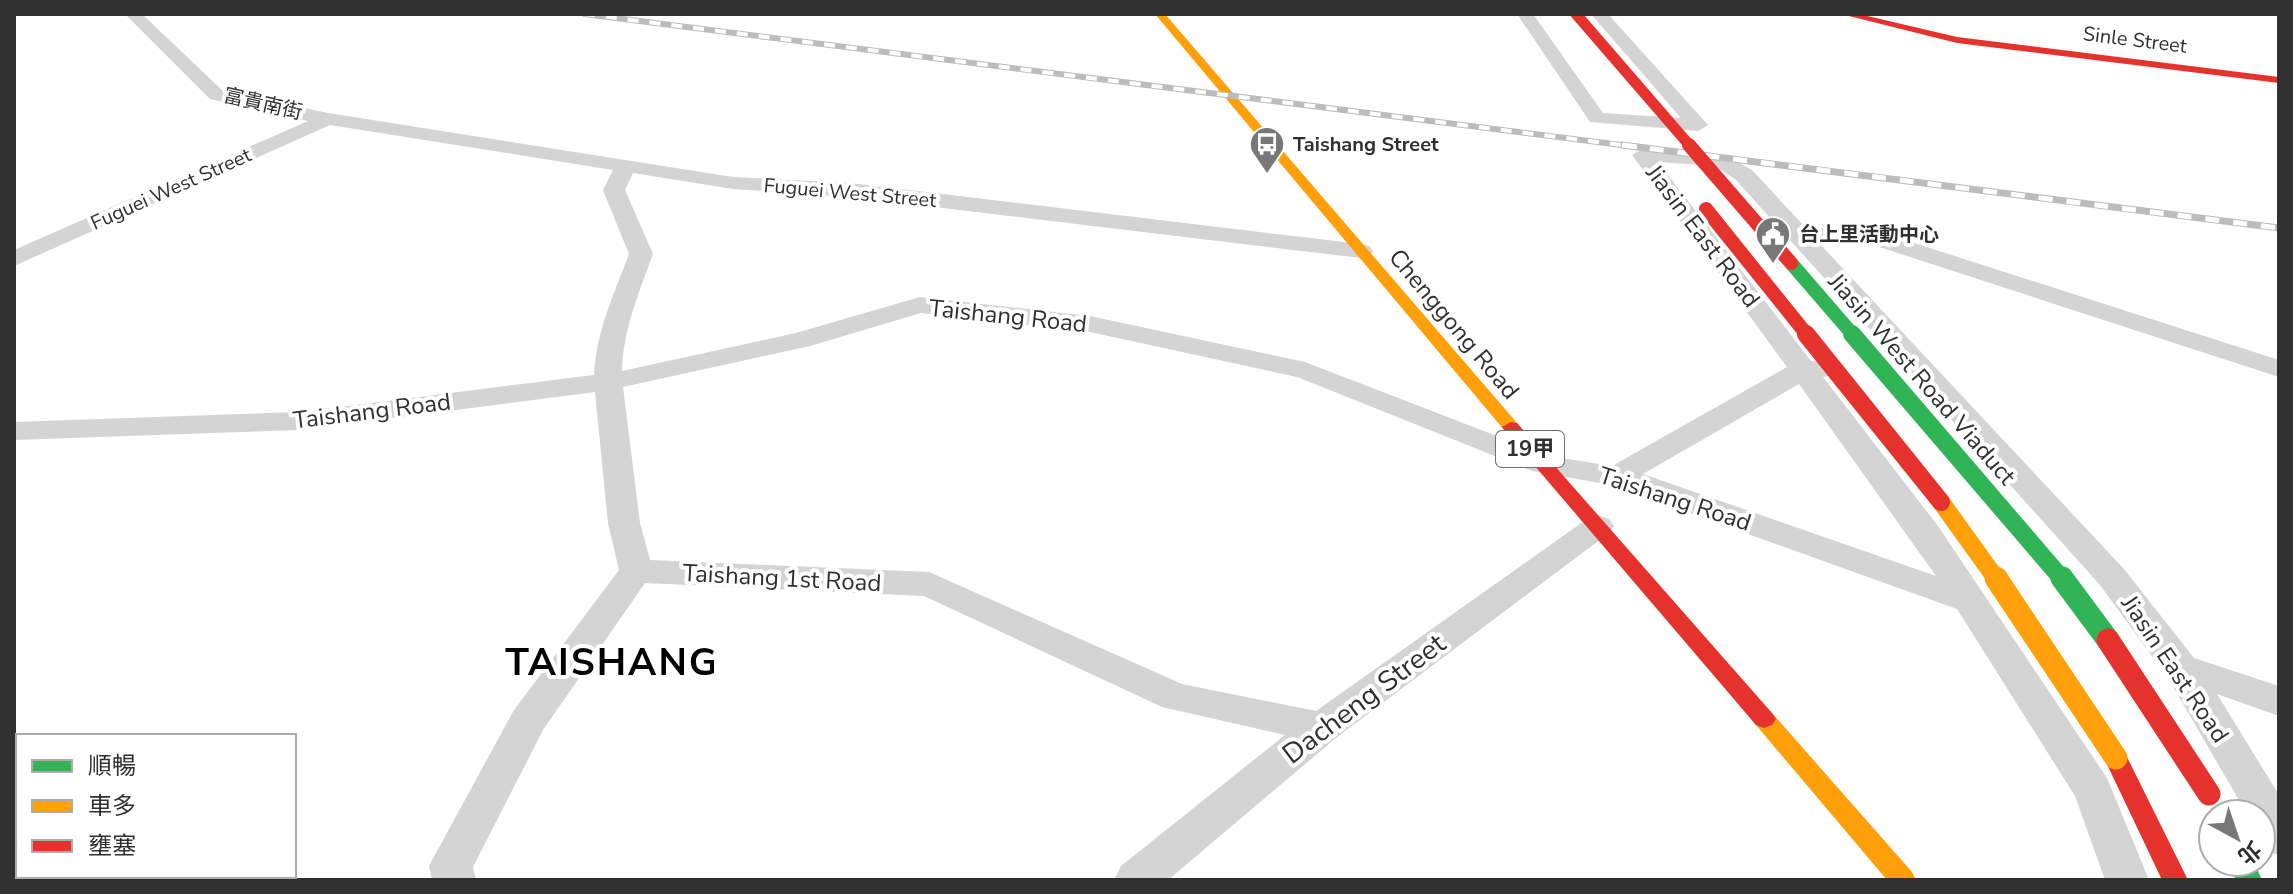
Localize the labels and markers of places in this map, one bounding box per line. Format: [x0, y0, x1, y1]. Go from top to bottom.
bus stop icon: Taishang Street [1248, 125, 1286, 175]
place label: Taishang Street [1293, 131, 1439, 158]
public building icon: 台上里活動中心 [1754, 215, 1792, 265]
place label: 台上里活動中心 [1799, 221, 1939, 248]

